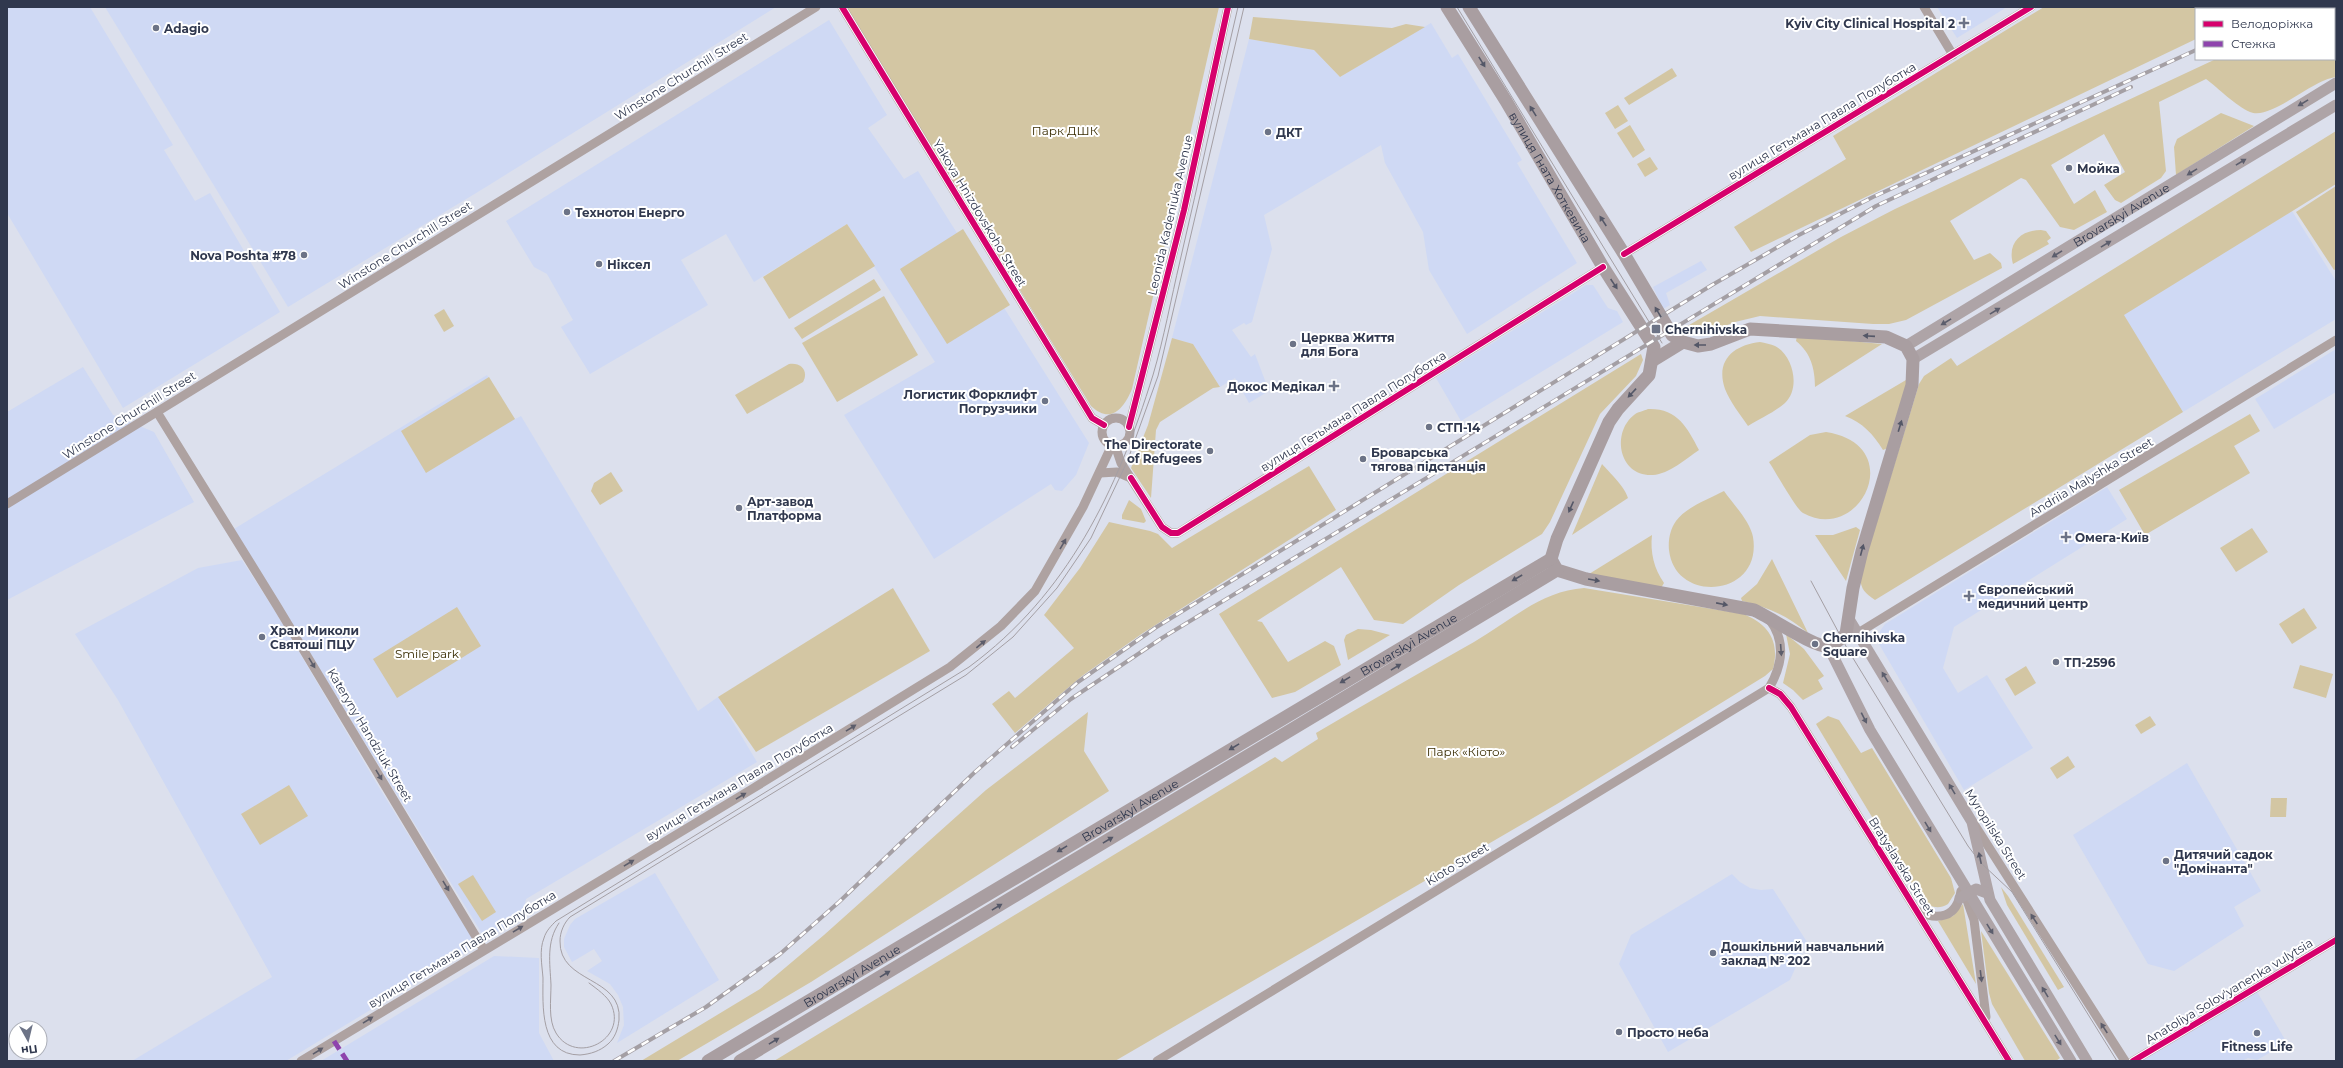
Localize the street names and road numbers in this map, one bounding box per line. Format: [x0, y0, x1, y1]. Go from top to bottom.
street label: Winstone Churchill Street [612, 29, 750, 123]
street label: вулиця Гетьмана Павла Полуботка [1725, 59, 1919, 183]
street label: вулиця Гната Хоткевича [1506, 109, 1595, 245]
street label: Leonida Kadeniuka Avenue [1144, 133, 1196, 297]
street label: Yakova Hnizdovskoho Street [930, 137, 1030, 289]
street label: Brovarskyi Avenue [2070, 179, 2172, 250]
street label: Winstone Churchill Street [336, 198, 474, 292]
street label: вулиця Гетьмана Павла Полуботка [1257, 347, 1449, 475]
street label: Winstone Churchill Street [60, 368, 198, 462]
street label: Andriia Malyshka Street [2026, 434, 2156, 520]
street label: Brovarskyi Avenue [1357, 609, 1459, 679]
street label: Kateryny Handziuk Street [324, 665, 416, 805]
street label: вулиця Гетьмана Павла Полуботка [642, 720, 836, 844]
street label: Brovarskyi Avenue [1079, 775, 1181, 844]
street label: Myropilska Street [1962, 786, 2030, 882]
street label: Bratyslavska Street [1866, 814, 1938, 918]
street label: Kioto Street [1423, 839, 1491, 889]
street label: вулиця Гетьмана Павла Полуботка [365, 887, 559, 1011]
street label: Anatoliya Solov'yanenka vulytsia [2143, 935, 2315, 1047]
street label: Brovarskyi Avenue [800, 941, 903, 1010]

